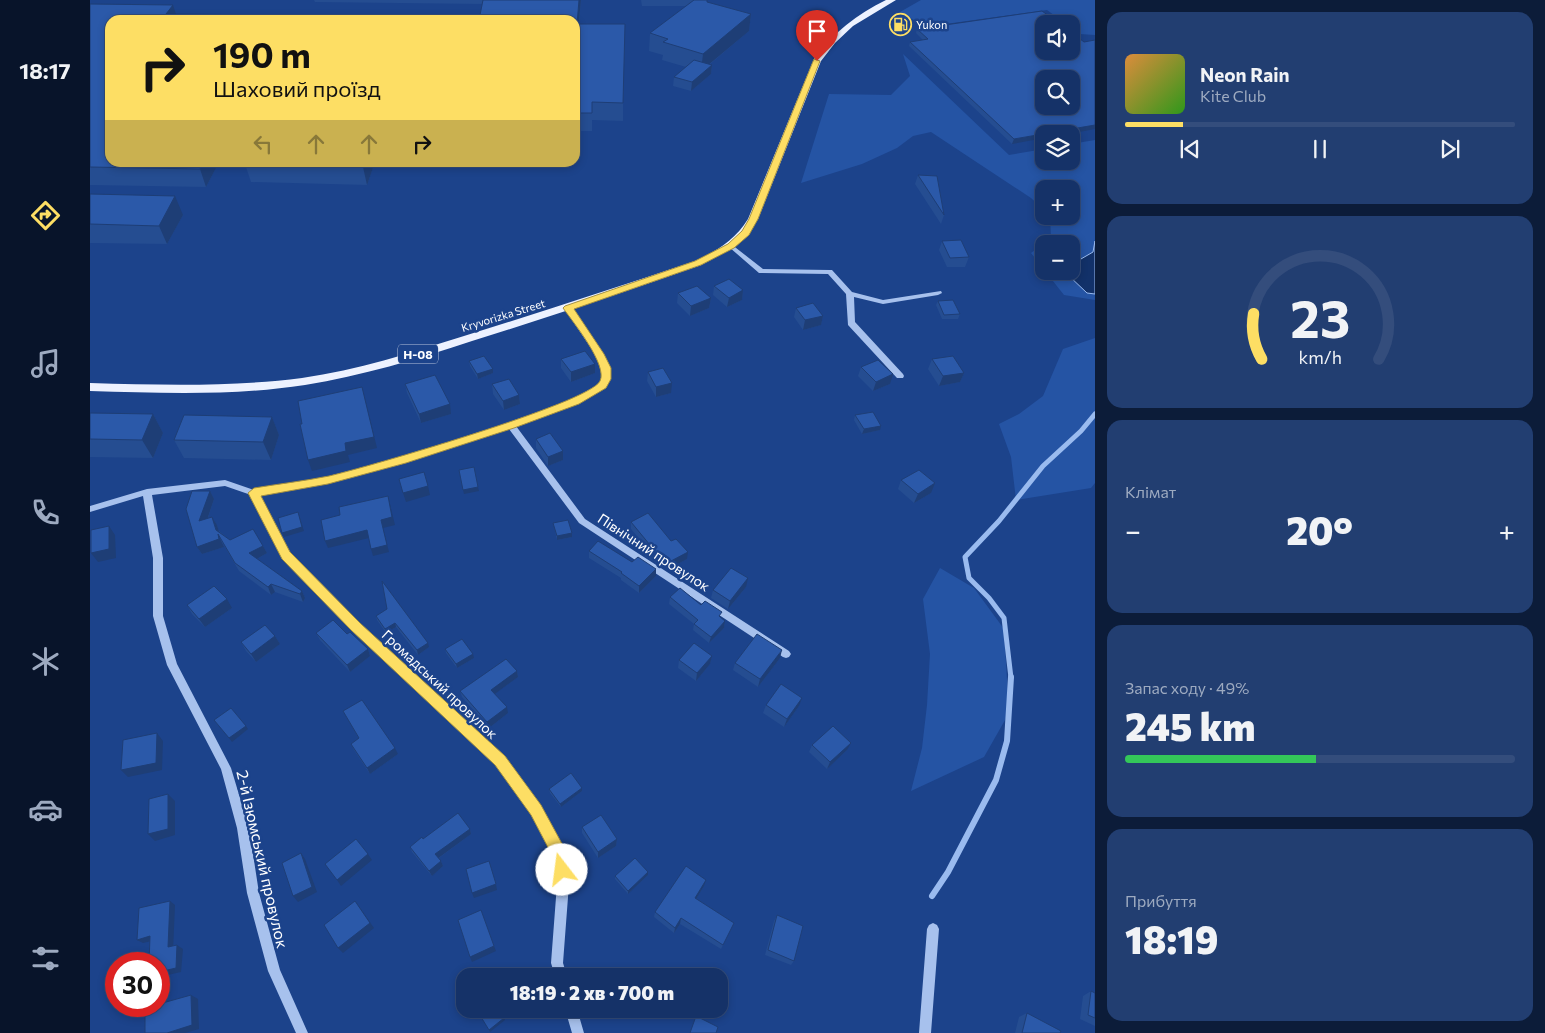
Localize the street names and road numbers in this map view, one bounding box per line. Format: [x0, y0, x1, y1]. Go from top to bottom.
street label: Kryvorizka Street [459, 296, 547, 334]
road number: Н-08 [398, 344, 438, 364]
street label: Північний провулок [595, 510, 713, 595]
street label: Громадський провулок [379, 626, 502, 742]
street label: 2-й Ізюмський провулок [233, 768, 293, 950]

